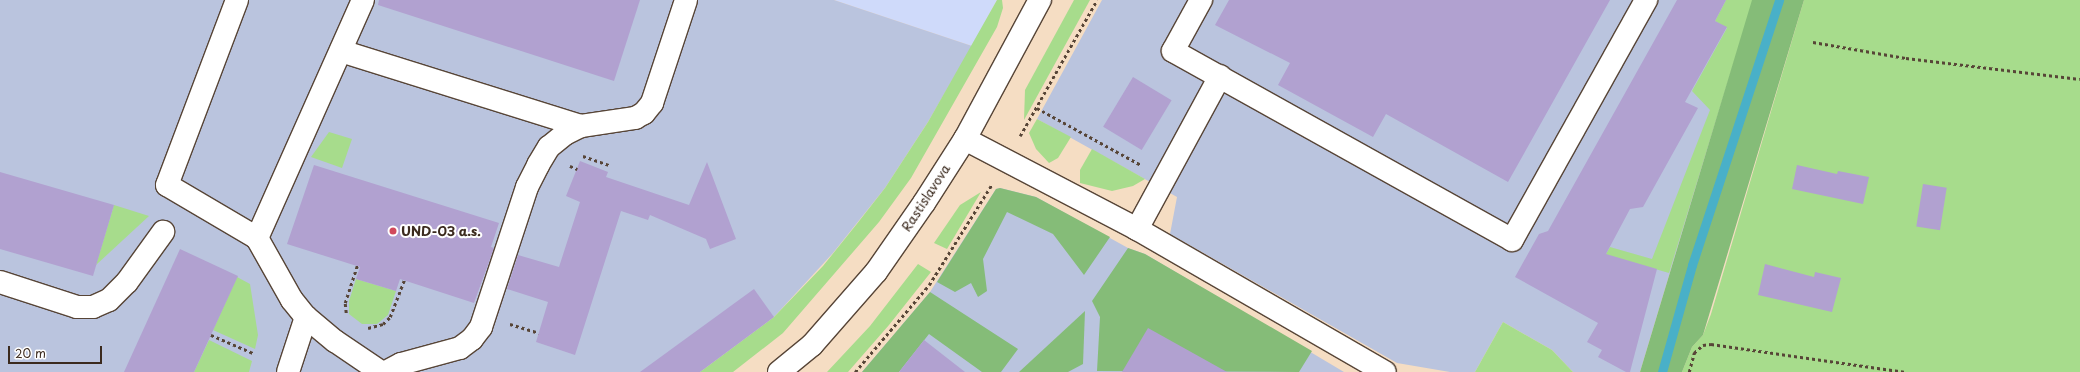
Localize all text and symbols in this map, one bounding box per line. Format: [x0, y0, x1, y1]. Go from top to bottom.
street label: Rastislavova [899, 161, 953, 235]
place label: UND-03 a.s. [401, 223, 482, 239]
marker: UND-03 a.s. [388, 226, 398, 236]
scale bar [10, 338, 104, 364]
text: 20 m [15, 344, 46, 362]

